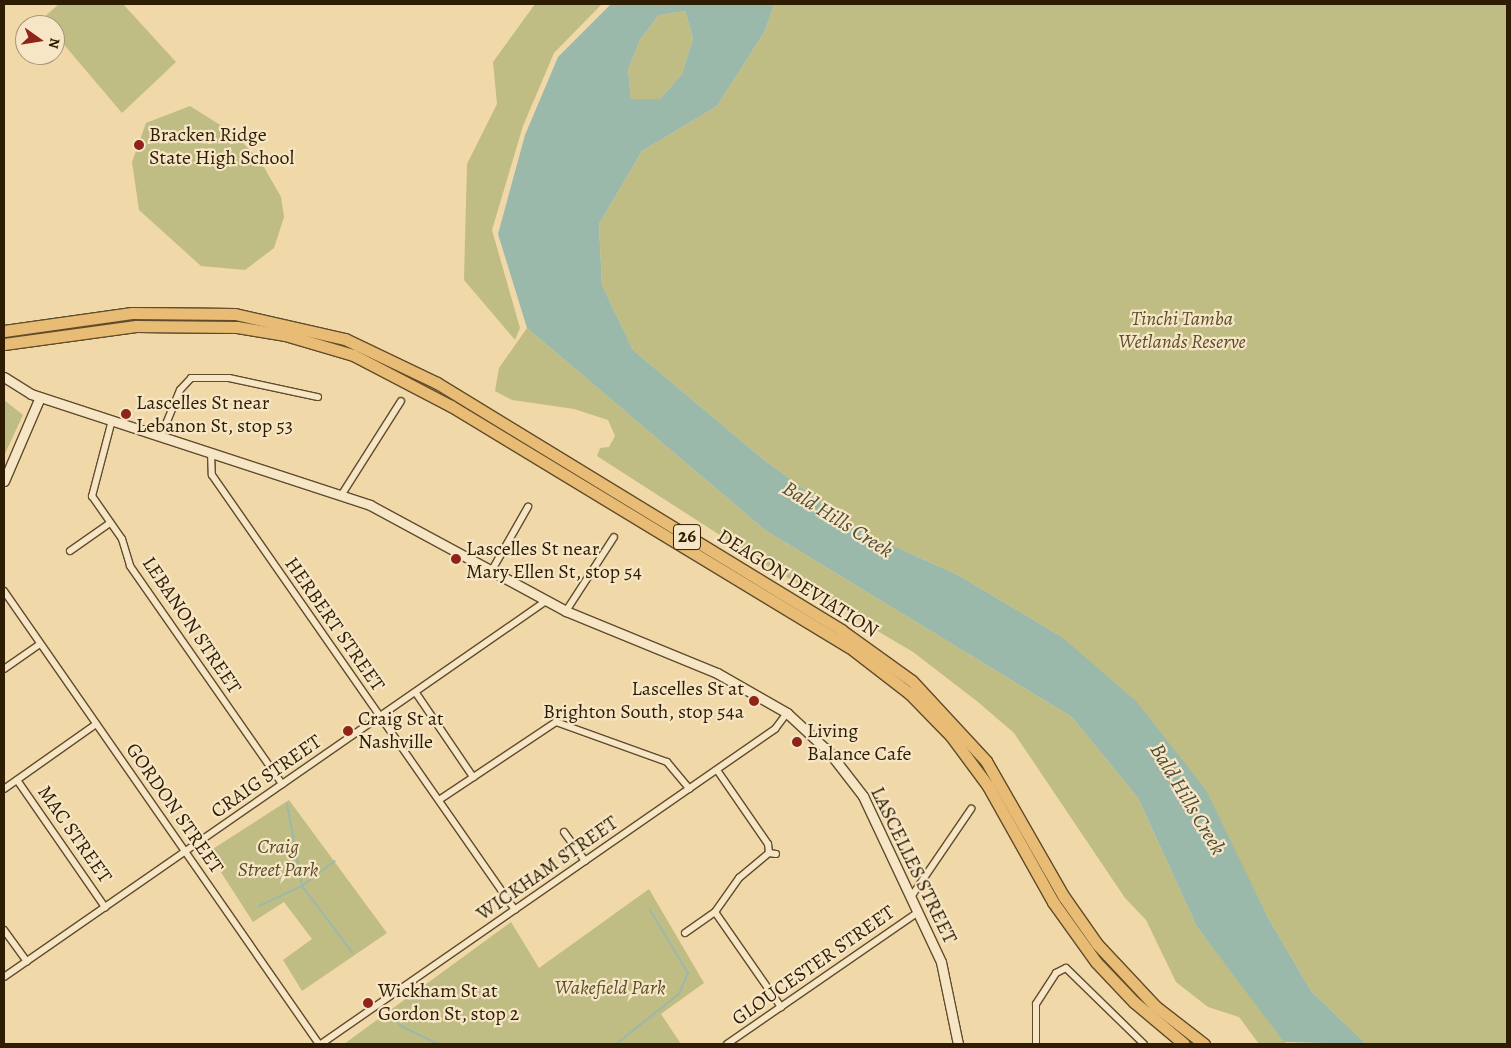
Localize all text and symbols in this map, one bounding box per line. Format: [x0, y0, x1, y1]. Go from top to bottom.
north arrow [15, 15, 65, 65]
text: N [44, 36, 65, 50]
place label: Bracken Ridge State High School [149, 122, 294, 169]
marker: Bracken Ridge State High School [133, 139, 145, 151]
park label: Tinchi Tamba Wetlands Reserve [1118, 306, 1246, 353]
place label: Lascelles St near Lebanon St, stop 53 [136, 390, 293, 437]
marker: Lascelles St near Lebanon St, stop 53 [120, 408, 132, 420]
water label: Bald Hills Creek [778, 475, 898, 563]
road number: 26 [672, 520, 702, 554]
street label: DEAGON DEVIATION [713, 524, 883, 642]
place label: Lascelles St near Mary Ellen St, stop 54 [466, 536, 642, 583]
street label: LEBANON STREET [137, 552, 247, 698]
street label: HERBERT STREET [280, 552, 390, 696]
marker: Lascelles St near Mary Ellen St, stop 54 [450, 553, 462, 565]
place label: Lascelles St at Brighton South, stop 54a [543, 677, 744, 724]
marker: Lascelles St at Brighton South, stop 54a [748, 695, 760, 707]
place label: Craig St at Nashville [358, 707, 444, 754]
place label: Living Balance Cafe [807, 718, 912, 765]
marker: Craig St at Nashville [342, 725, 354, 737]
street label: CRAIG STREET [206, 729, 326, 823]
marker: Living Balance Cafe [791, 736, 803, 748]
street label: GORDON STREET [121, 738, 229, 878]
water label: Bald Hills Creek [1145, 739, 1231, 859]
street label: MAC STREET [33, 781, 117, 887]
street label: LASCELLES STREET [866, 783, 962, 947]
street label: WICKHAM STREET [472, 810, 622, 926]
park label: Craig Street Park [238, 835, 318, 882]
street label: GLOUCESTER STREET [727, 900, 899, 1030]
park label: Wakefield Park [554, 975, 666, 999]
place label: Wickham St at Gordon St, stop 2 [378, 979, 520, 1026]
marker: Wickham St at Gordon St, stop 2 [362, 997, 374, 1009]

